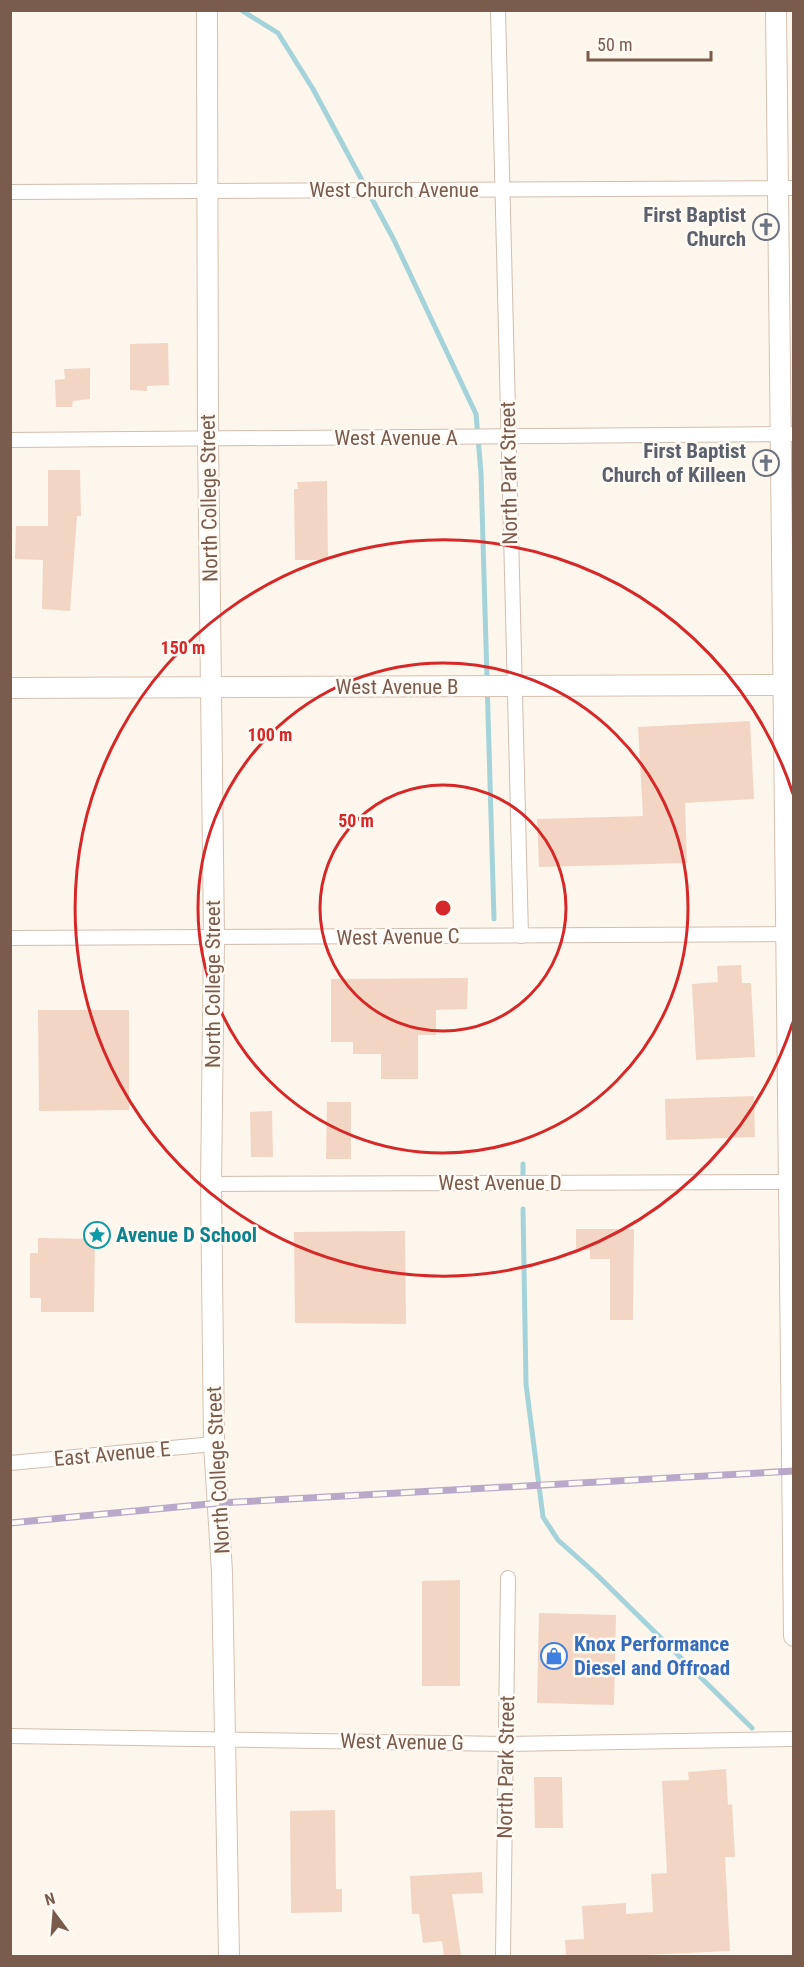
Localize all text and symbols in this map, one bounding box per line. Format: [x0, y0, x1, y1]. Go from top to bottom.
scale bar [588, 24, 711, 62]
text: 50 m [597, 34, 632, 55]
street label: West Church Avenue [309, 178, 479, 202]
place label: First Baptist Church [643, 203, 746, 251]
church icon: First Baptist Church [751, 212, 781, 242]
street label: North Park Street [496, 401, 522, 545]
street label: North College Street [196, 414, 222, 582]
street label: West Avenue A [334, 426, 458, 450]
place label: First Baptist Church of Killeen [602, 439, 746, 487]
church icon: First Baptist Church of Killeen [751, 448, 781, 478]
text: 150 m [161, 637, 205, 658]
street label: West Avenue B [336, 675, 458, 699]
text: 100 m [248, 724, 292, 745]
text: 50 m [338, 810, 374, 831]
centre of rings [433, 898, 453, 918]
street label: North College Street [201, 900, 225, 1068]
street label: West Avenue C [336, 924, 460, 950]
street label: West Avenue D [438, 1171, 562, 1195]
place icon: Avenue D School [82, 1220, 112, 1250]
place label: Avenue D School [116, 1223, 257, 1247]
street label: North College Street [202, 1386, 234, 1554]
street label: East Avenue E [53, 1437, 171, 1471]
place label: Knox Performance Diesel and Offroad [574, 1632, 730, 1680]
shop icon: Knox Performance Diesel and Offroad [539, 1641, 569, 1671]
street label: North Park Street [493, 1695, 519, 1839]
street label: West Avenue G [340, 1729, 464, 1755]
north arrow [24, 1883, 84, 1943]
text: N [43, 1889, 57, 1910]

